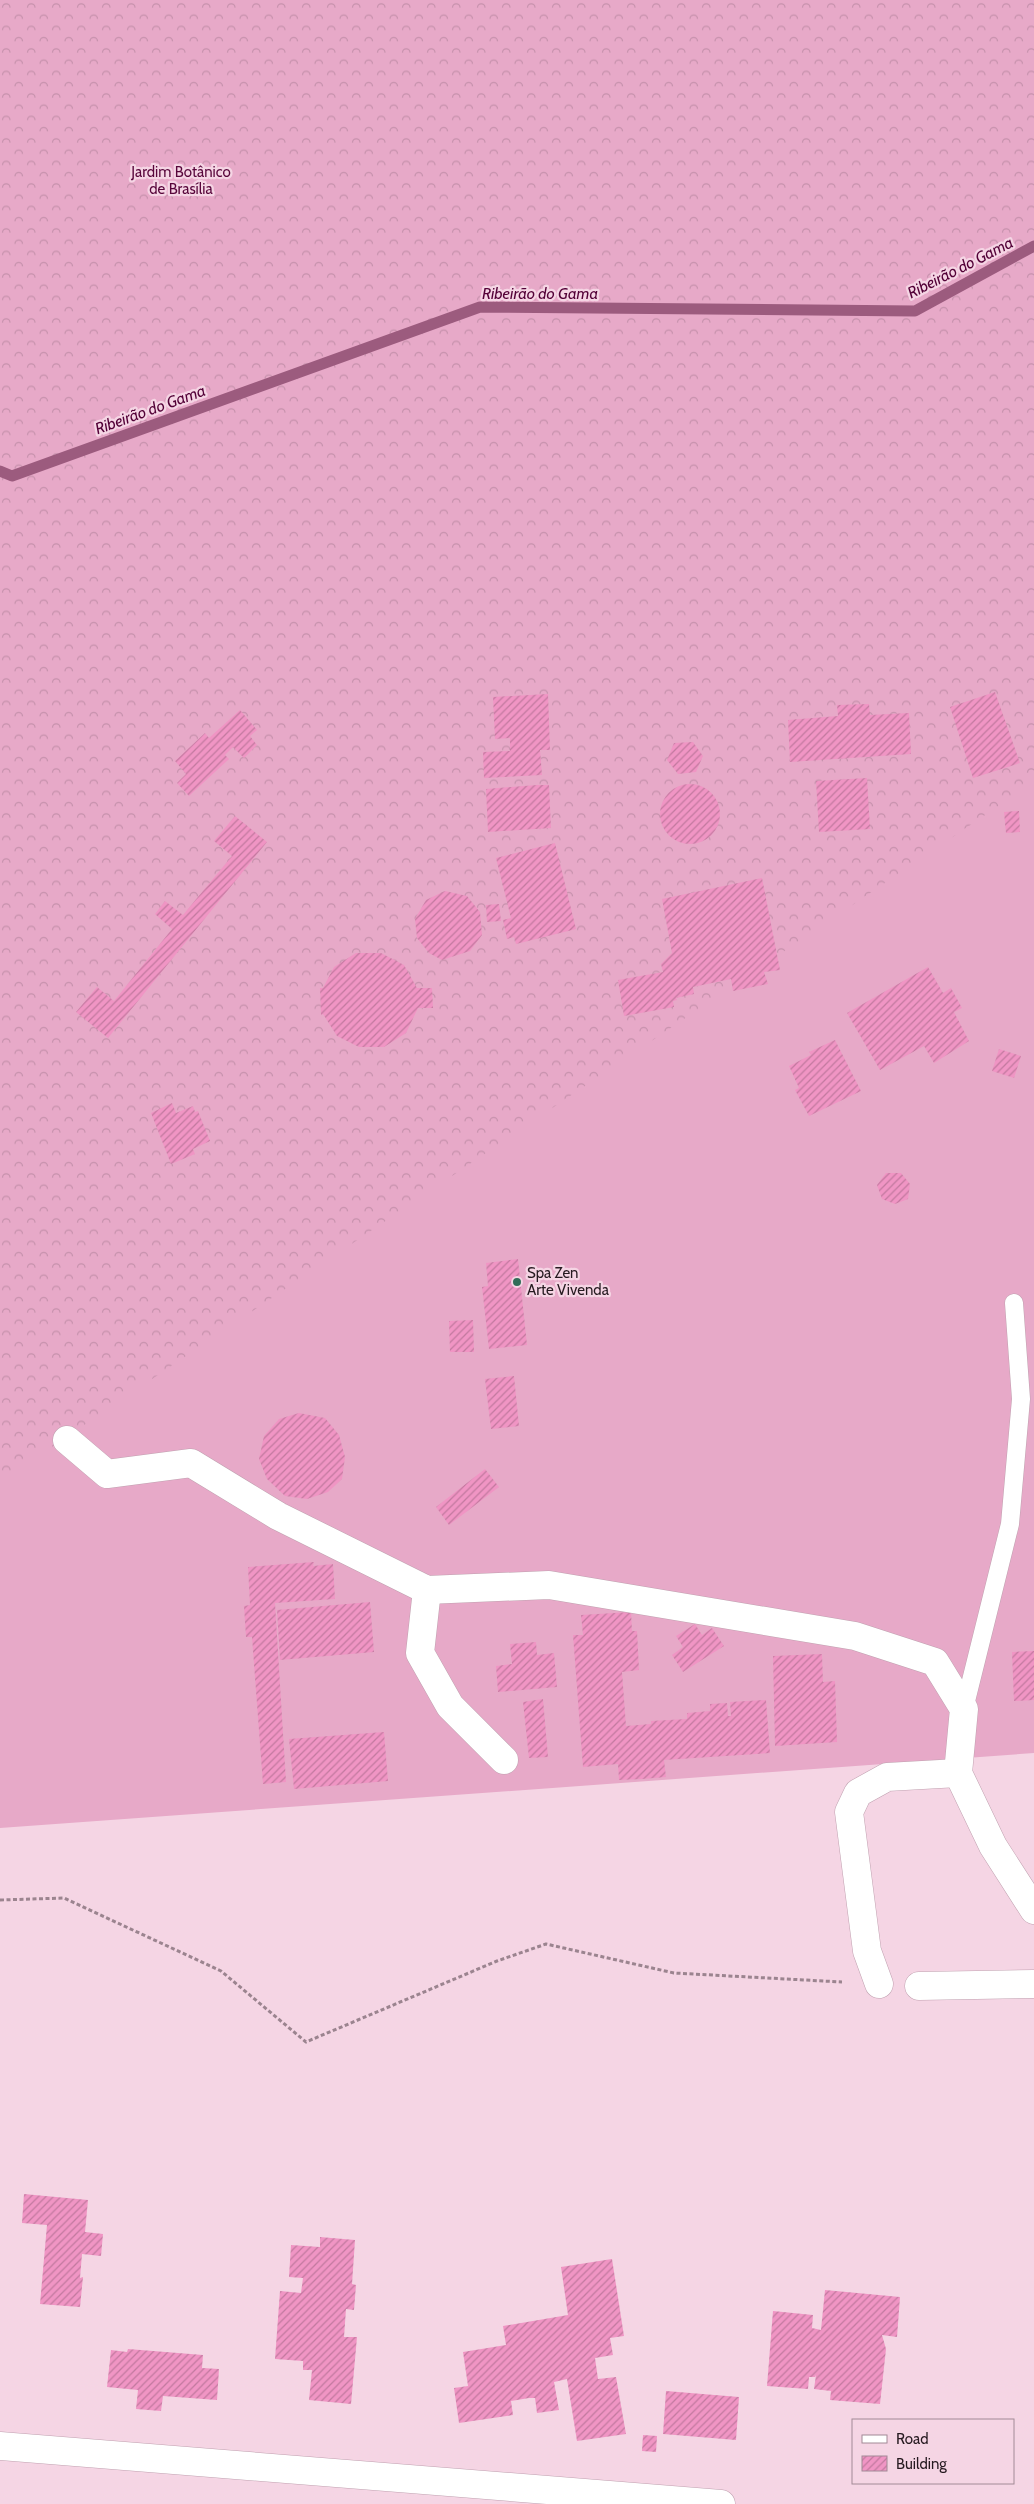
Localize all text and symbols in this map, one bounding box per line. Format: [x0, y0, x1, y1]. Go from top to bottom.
park label: Jardim Botânico de Brasília [130, 163, 231, 198]
water label: Ribeirão do Gama [904, 233, 1016, 302]
water label: Ribeirão do Gama [482, 284, 598, 303]
water label: Ribeirão do Gama [92, 381, 208, 438]
place label: Spa Zen Arte Vivenda [527, 1264, 610, 1299]
marker: Spa Zen Arte Vivenda [511, 1276, 523, 1288]
legend [852, 2419, 1014, 2484]
text: Road [896, 2430, 929, 2448]
text: Building [896, 2455, 947, 2473]

